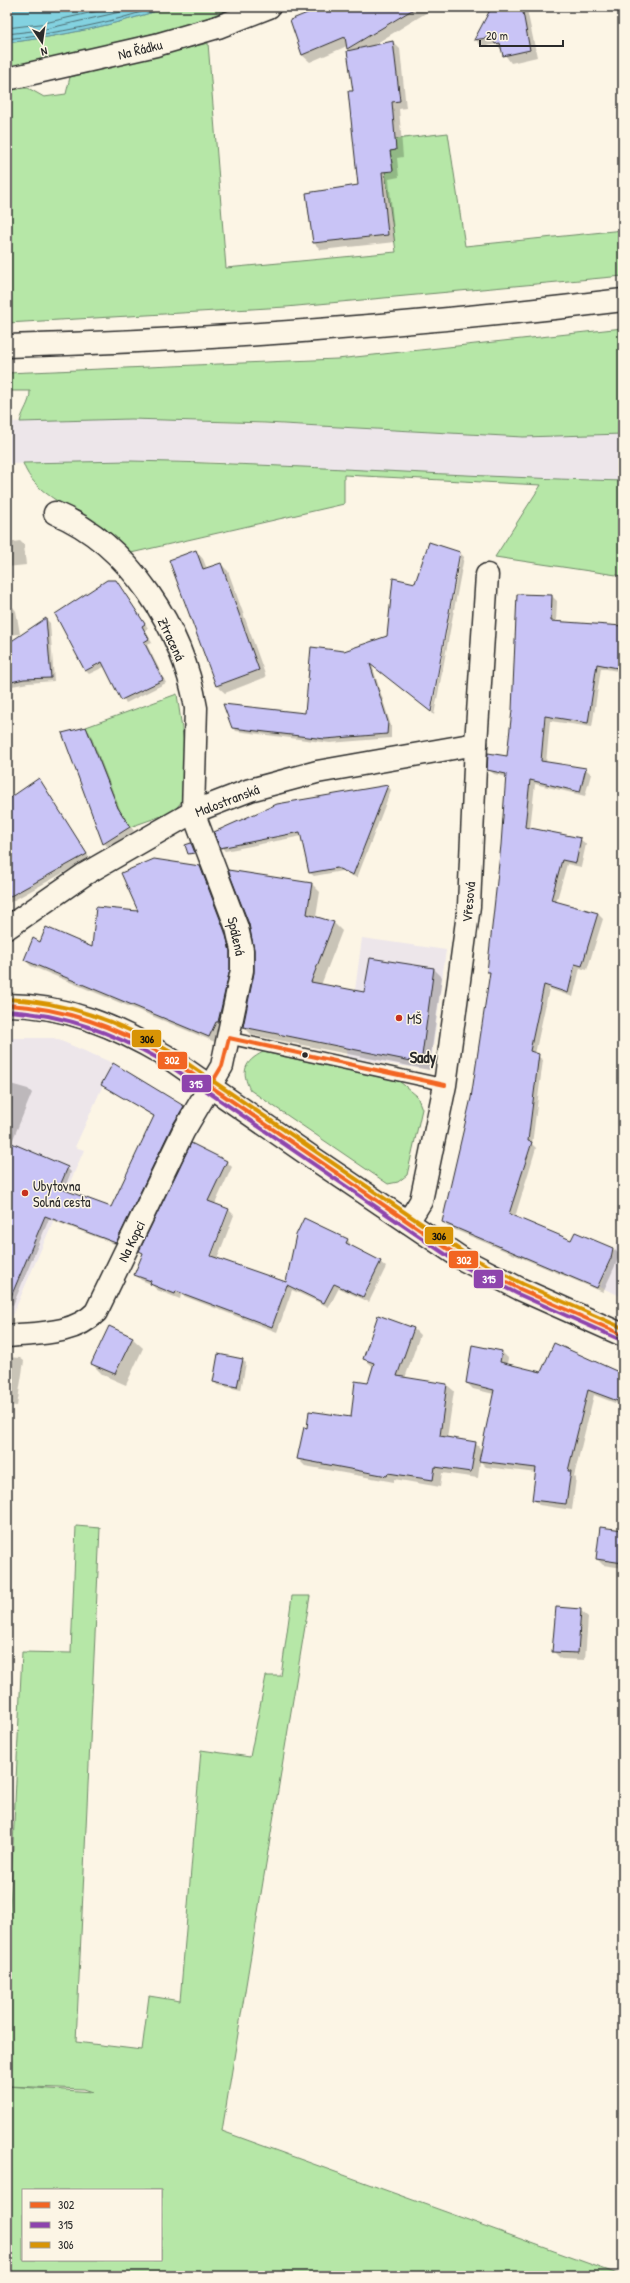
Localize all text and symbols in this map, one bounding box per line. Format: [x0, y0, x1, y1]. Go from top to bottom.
north arrow [22, 22, 62, 62]
scale bar [480, 22, 563, 48]
text: 20 m [486, 27, 508, 44]
street label: Na Řádku [116, 34, 164, 64]
text: N [40, 44, 49, 59]
street label: Ztracená [154, 614, 190, 664]
street label: Malostranská [192, 779, 262, 821]
street label: Vřesová [457, 880, 479, 923]
street label: Spálená [222, 915, 251, 958]
place label: MŠ [407, 1009, 422, 1028]
marker: MŠ [394, 1013, 404, 1023]
line badge: 306 [131, 1029, 162, 1048]
text: 306 [140, 1032, 155, 1046]
district label: Sady [410, 1046, 437, 1069]
unlabelled marker [300, 1050, 310, 1060]
line badge: 302 [157, 1051, 188, 1070]
text: 302 [164, 1053, 180, 1067]
line badge: 315 [181, 1074, 212, 1093]
text: 315 [189, 1077, 203, 1091]
place label: Ubytovna Solná cesta [33, 1176, 91, 1211]
marker: Ubytovna Solná cesta [20, 1188, 30, 1198]
street label: Na Kopci [113, 1217, 150, 1265]
line badge: 306 [424, 1226, 454, 1245]
text: 306 [432, 1229, 447, 1243]
line badge: 302 [448, 1250, 479, 1269]
text: 302 [456, 1253, 472, 1267]
line badge: 315 [473, 1269, 504, 1289]
text: 315 [482, 1272, 496, 1286]
legend [22, 2189, 162, 2261]
text: 302 [58, 2196, 75, 2213]
text: 315 [58, 2216, 73, 2233]
text: 306 [58, 2236, 74, 2253]

